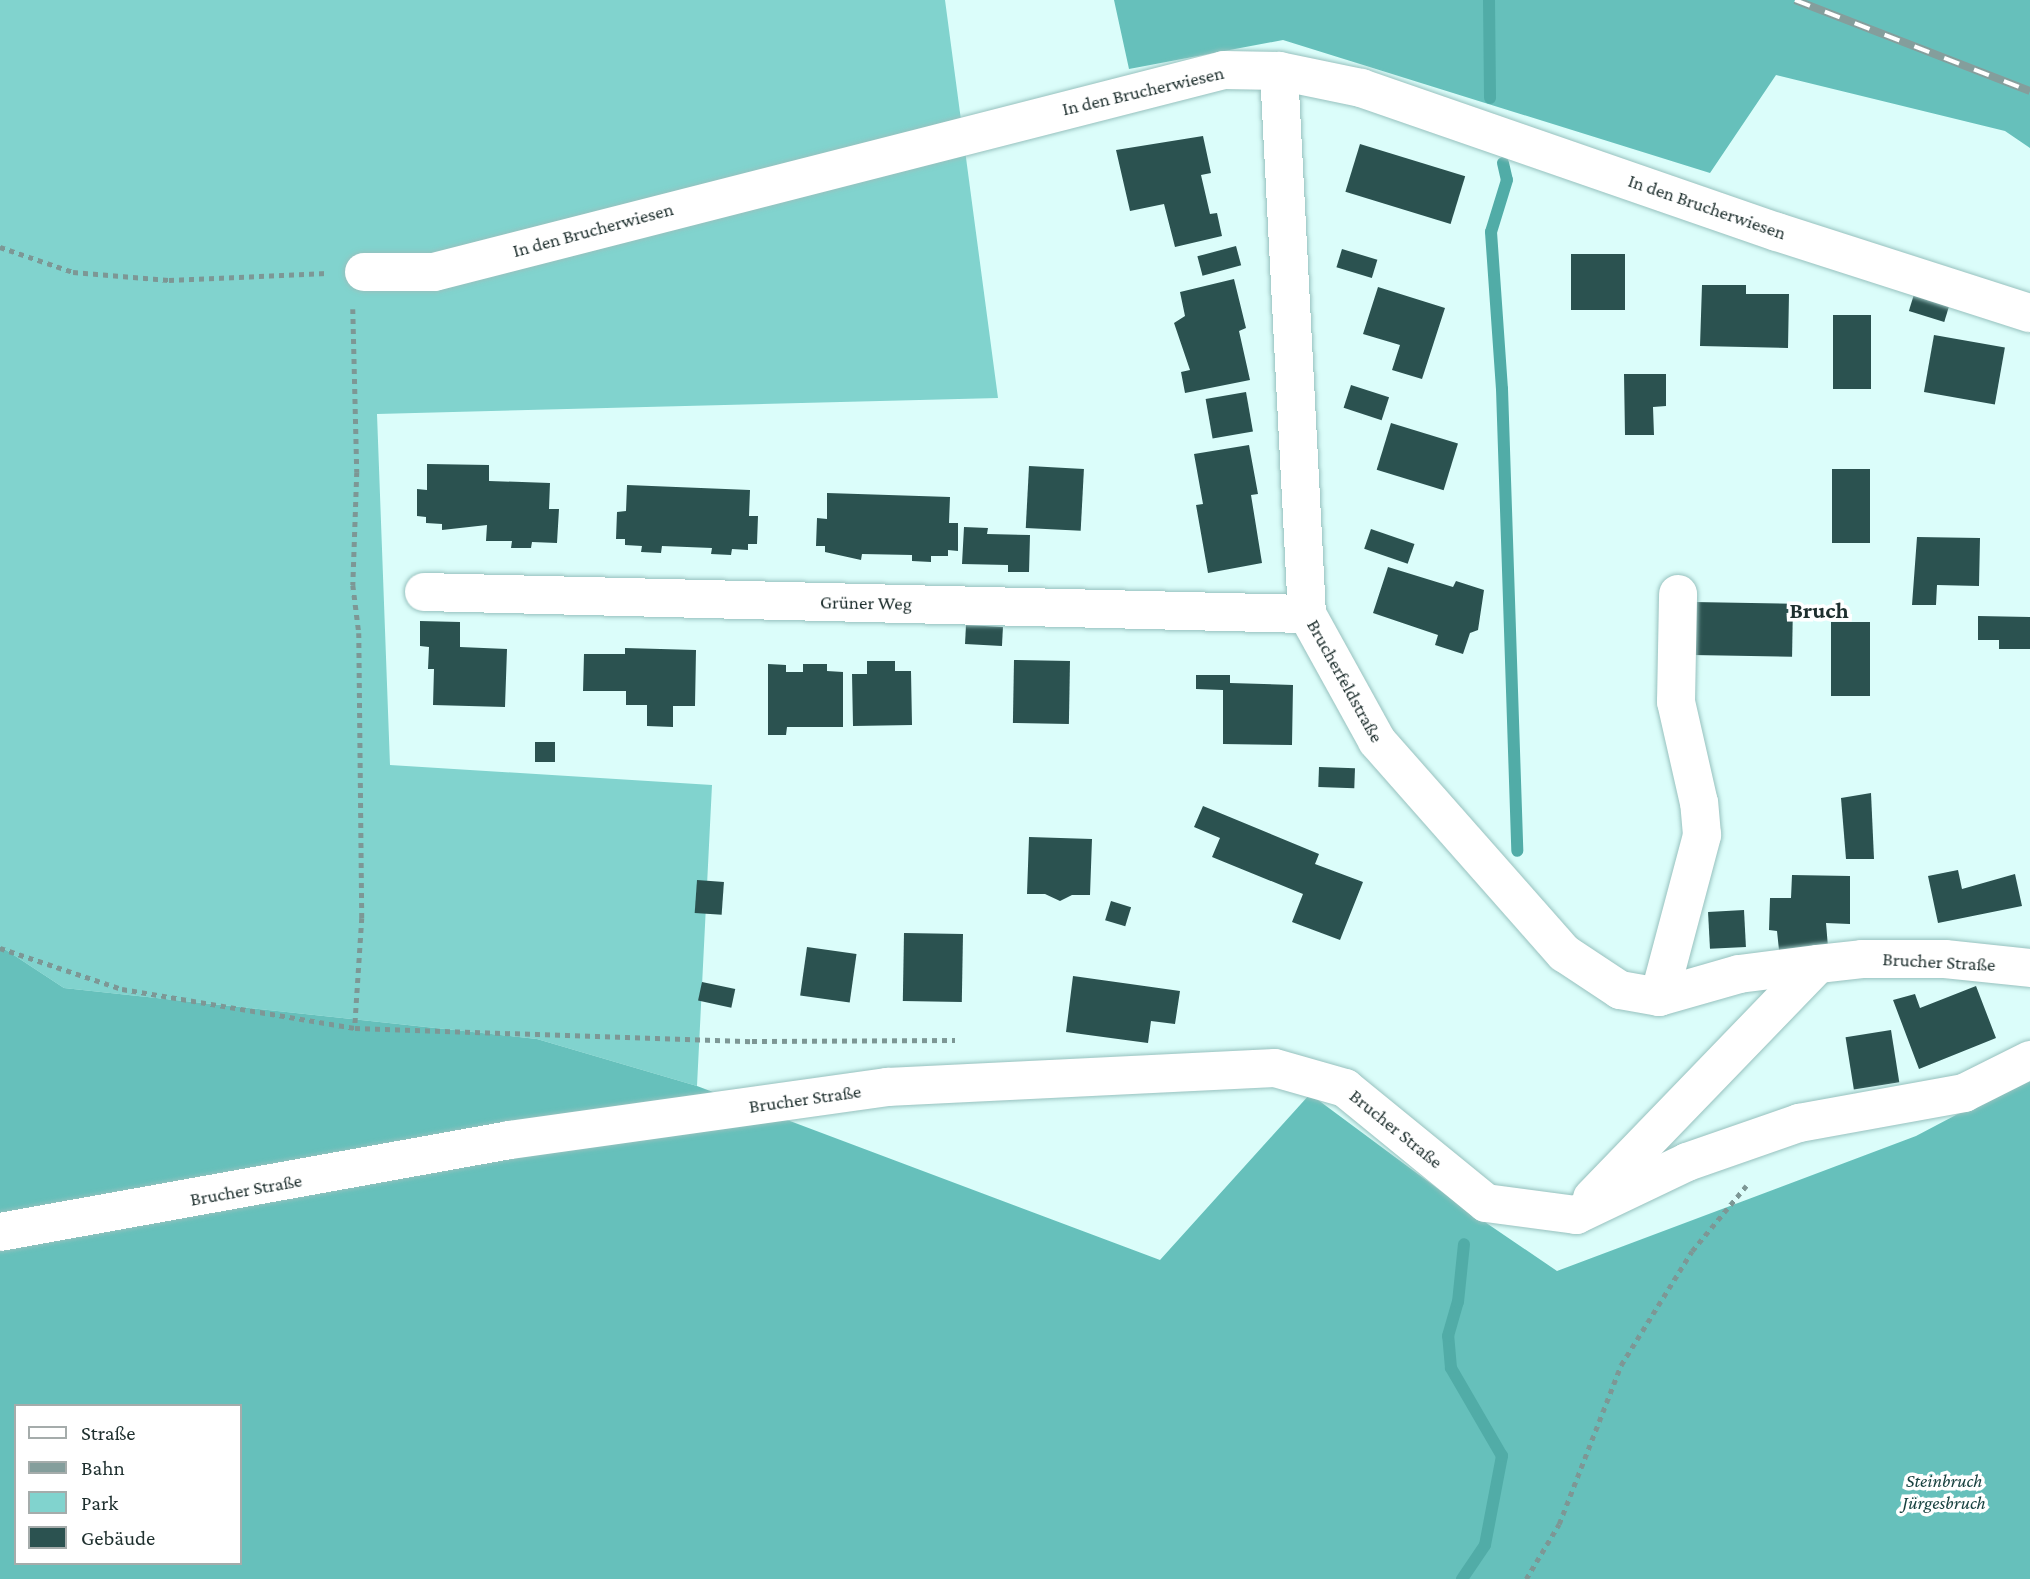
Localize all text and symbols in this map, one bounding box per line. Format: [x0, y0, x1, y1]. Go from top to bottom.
street label: In den Brucherwiesen [1060, 61, 1226, 121]
street label: In den Brucherwiesen [1625, 169, 1789, 245]
street label: In den Brucherwiesen [510, 198, 676, 262]
street label: Grüner Weg [820, 591, 912, 615]
district label: Bruch [1789, 596, 1849, 624]
street label: Brucherfeldstraße [1302, 616, 1388, 746]
street label: Brucher Straße [1882, 948, 1996, 976]
street label: Brucher Straße [747, 1080, 863, 1118]
street label: Brucher Straße [1345, 1085, 1447, 1173]
street label: Brucher Straße [188, 1169, 304, 1211]
legend [14, 1404, 242, 1565]
text: Straße [81, 1421, 135, 1445]
text: Bahn [81, 1456, 125, 1480]
park label: Steinbruch Jürgesbruch [1902, 1470, 1986, 1514]
text: Park [81, 1491, 118, 1515]
text: Gebäude [81, 1526, 155, 1550]

